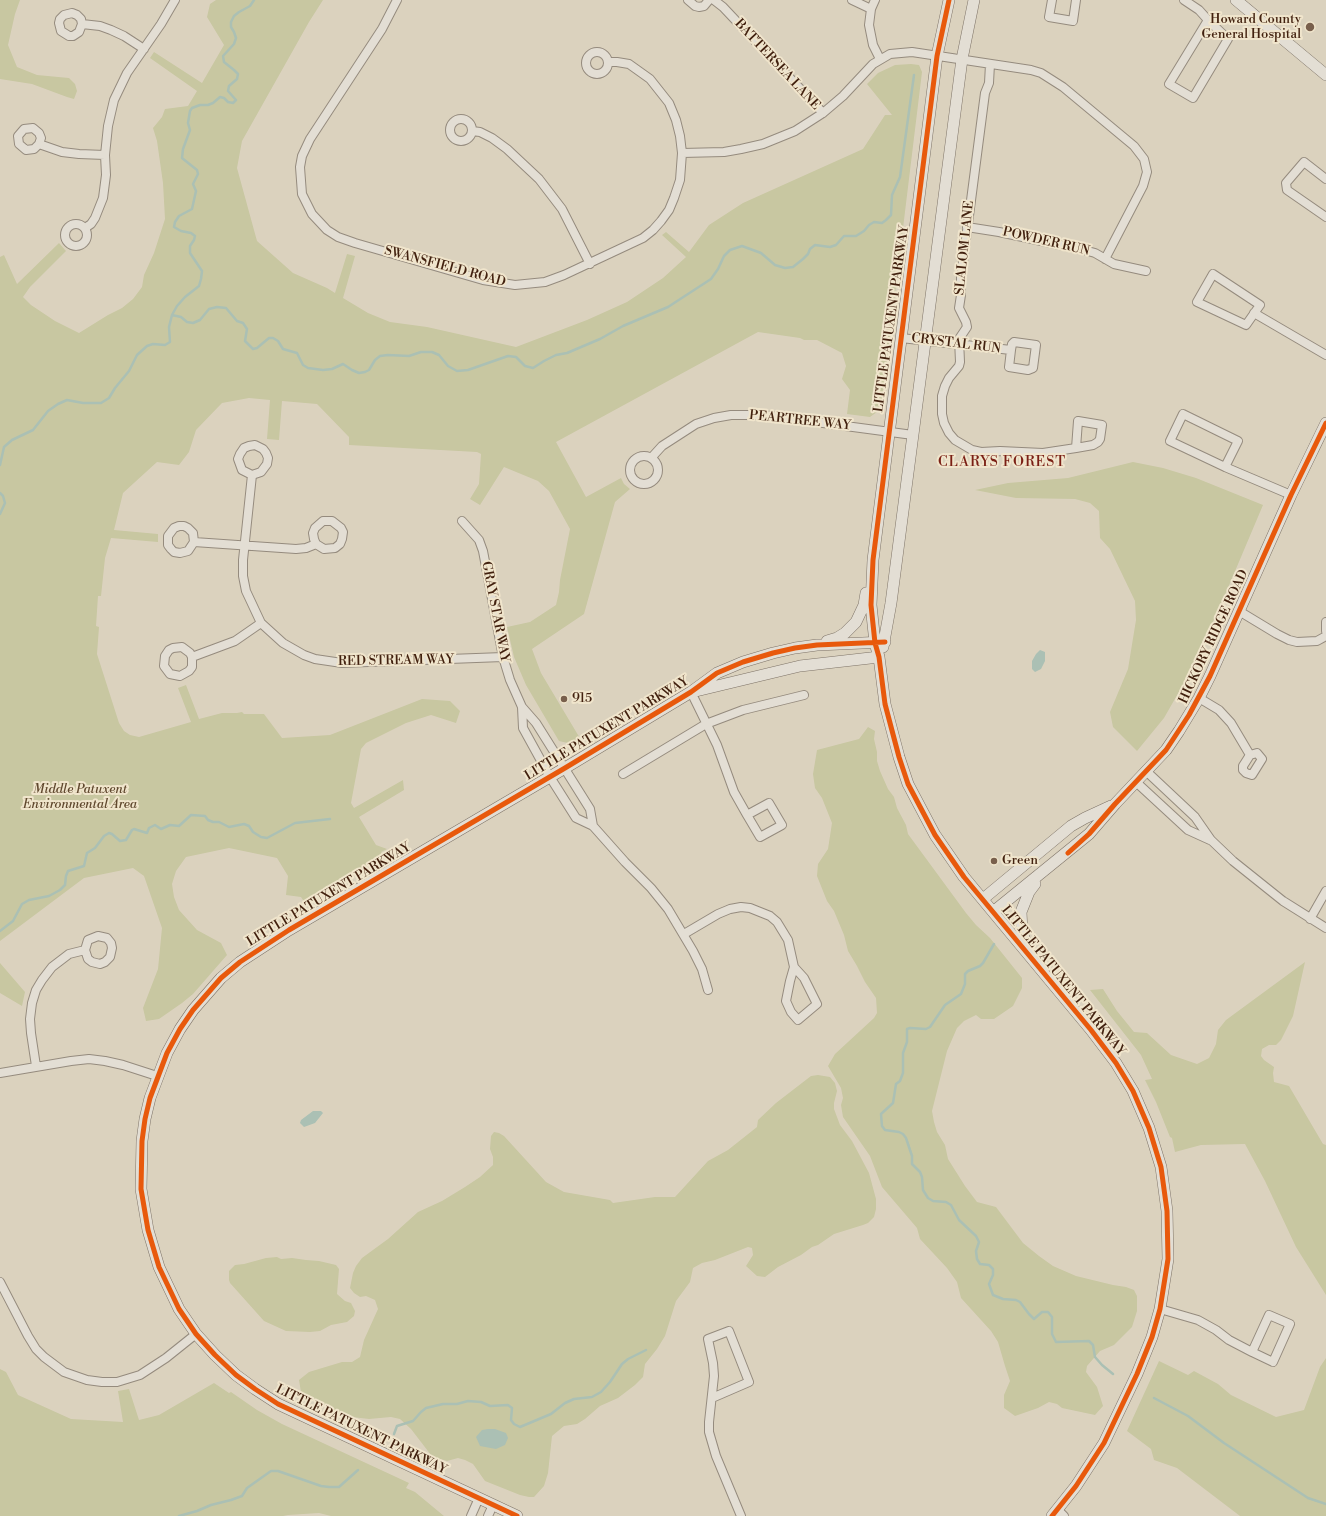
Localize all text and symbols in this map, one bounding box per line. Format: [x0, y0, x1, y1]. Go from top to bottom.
place label: Howard County General Hospital [1202, 12, 1301, 43]
street label: BATTERSEA LANE [731, 16, 823, 114]
marker: Howard County General Hospital [1304, 21, 1316, 33]
street label: SLALOM LANE [952, 200, 978, 296]
street label: POWDER RUN [1001, 224, 1091, 260]
street label: LITTLE PATUXENT PARKWAY [871, 225, 913, 413]
street label: SWANSFIELD ROAD [383, 243, 507, 291]
street label: CRYSTAL RUN [910, 331, 1002, 357]
street label: PEARTREE WAY [748, 408, 852, 434]
district label: CLARYS FOREST [938, 455, 1066, 471]
street label: GRAY STAR WAY [478, 560, 512, 664]
street label: HICKORY RIDGE ROAD [1176, 567, 1252, 707]
street label: RED STREAM WAY [338, 652, 454, 670]
street label: LITTLE PATUXENT PARKWAY [522, 674, 692, 784]
place label: 915 [572, 691, 592, 707]
marker: 915 [559, 694, 569, 704]
park label: Middle Patuxent Environmental Area [23, 782, 137, 813]
street label: LITTLE PATUXENT PARKWAY [244, 840, 414, 950]
place label: Green [1002, 853, 1038, 869]
marker: Green [989, 856, 999, 866]
street label: LITTLE PATUXENT PARKWAY [998, 903, 1128, 1059]
street label: LITTLE PATUXENT PARKWAY [273, 1382, 449, 1478]

